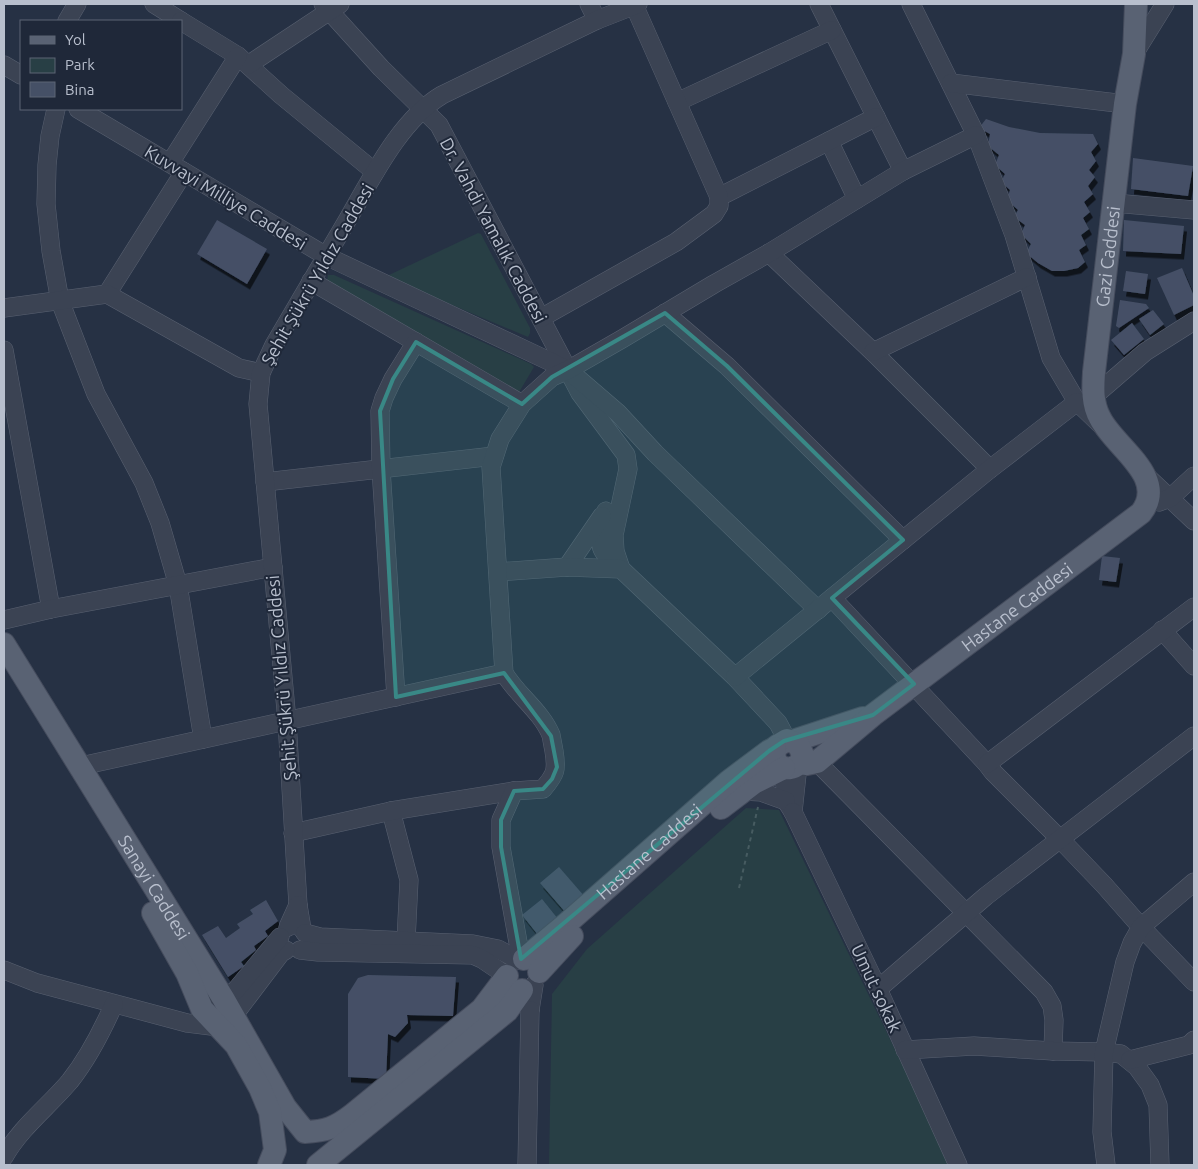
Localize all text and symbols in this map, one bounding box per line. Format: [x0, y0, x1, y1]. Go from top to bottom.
legend [20, 20, 182, 110]
text: Yol [65, 31, 86, 48]
text: Park [65, 56, 95, 73]
text: Bina [65, 81, 94, 98]
street label: Dr. Vahdi Yamalık Caddesi [437, 134, 551, 326]
street label: Kuvvayi Milliye Caddesi [141, 141, 311, 253]
street label: Şehit Şükrü Yıldız Caddesi [257, 180, 377, 368]
street label: Gazi Caddesi [1092, 205, 1123, 308]
street label: Hastane Caddesi [957, 558, 1076, 655]
street label: Şehit Şükrü Yıldız Caddesi [262, 574, 300, 782]
street label: Hastane Caddesi [592, 800, 706, 903]
street label: Sanayi Caddesi [115, 831, 194, 943]
street label: Umut sokak [848, 941, 906, 1035]

